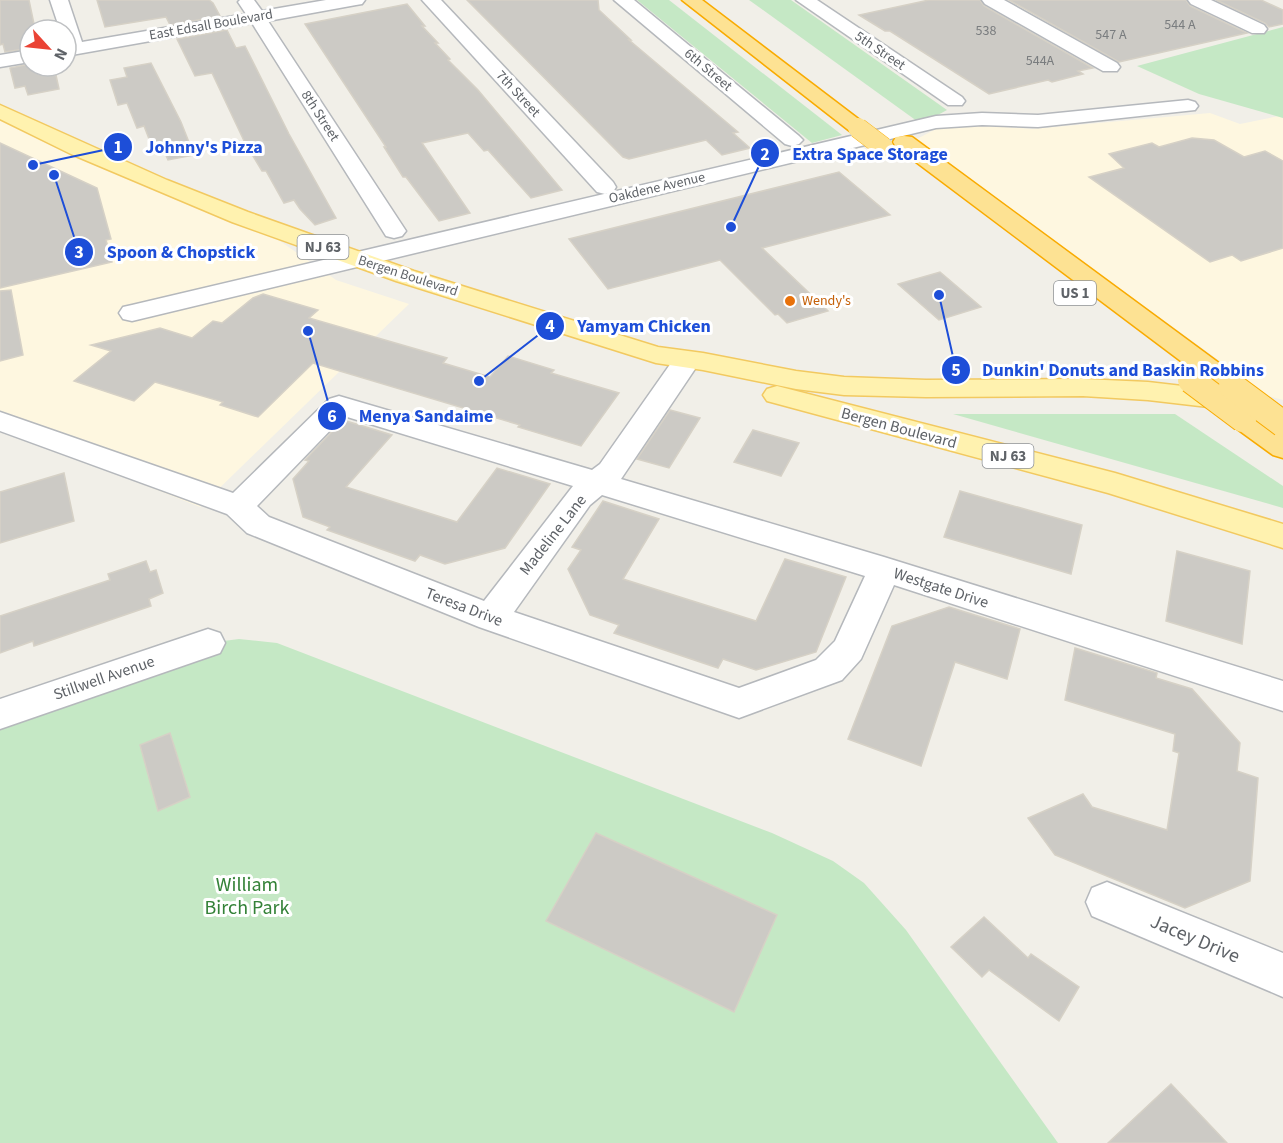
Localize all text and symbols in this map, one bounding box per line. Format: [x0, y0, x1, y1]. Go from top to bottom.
street label: East Edsall Boulevard [148, 4, 274, 46]
house number: 544 A [1164, 15, 1196, 35]
north arrow [18, 18, 78, 78]
house number: 538 [976, 21, 996, 41]
house number: 547 A [1095, 25, 1127, 45]
street label: 5th Street [851, 27, 910, 75]
street label: 6th Street [680, 44, 737, 96]
text: N [48, 45, 73, 64]
house number: 544A [1026, 51, 1055, 71]
street label: 7th Street [491, 66, 545, 122]
street label: 8th Street [296, 87, 344, 146]
callout: Johnny's Pizza [103, 129, 274, 165]
text: 1 [113, 135, 123, 160]
text: Johnny's Pizza [145, 135, 263, 160]
callout: Extra Space Storage [750, 135, 960, 171]
text: 2 [760, 142, 770, 167]
text: Extra Space Storage [792, 142, 948, 167]
street label: Oakdene Avenue [607, 167, 707, 209]
callout: Spoon & Chopstick [64, 234, 267, 270]
road number: NJ 63 [298, 235, 348, 259]
text: 3 [74, 240, 84, 265]
text: Spoon & Chopstick [107, 240, 255, 265]
street label: Bergen Boulevard [355, 250, 461, 302]
road number: US 1 [1054, 281, 1096, 305]
place label: Wendy's [802, 291, 851, 311]
marker: Wendy's [783, 294, 797, 308]
callout: Yamyam Chicken [535, 308, 723, 344]
text: 4 [545, 314, 555, 339]
text: Yamyam Chicken [576, 314, 711, 339]
callout: Dunkin' Donuts and Baskin Robbins [941, 352, 1276, 388]
text: 5 [951, 358, 961, 383]
text: Dunkin' Donuts and Baskin Robbins [982, 358, 1264, 383]
callout: Menya Sandaime [317, 398, 506, 434]
street label: Bergen Boulevard [839, 402, 959, 454]
text: 6 [327, 404, 337, 429]
text: Menya Sandaime [359, 404, 493, 429]
road number: NJ 63 [982, 444, 1034, 468]
street label: Madeline Lane [514, 490, 592, 580]
street label: Westgate Drive [891, 562, 991, 614]
street label: Teresa Drive [422, 582, 506, 632]
street label: Stillwell Avenue [50, 650, 158, 706]
park label: William Birch Park [205, 871, 290, 922]
street label: Jacey Drive [1146, 908, 1244, 970]

